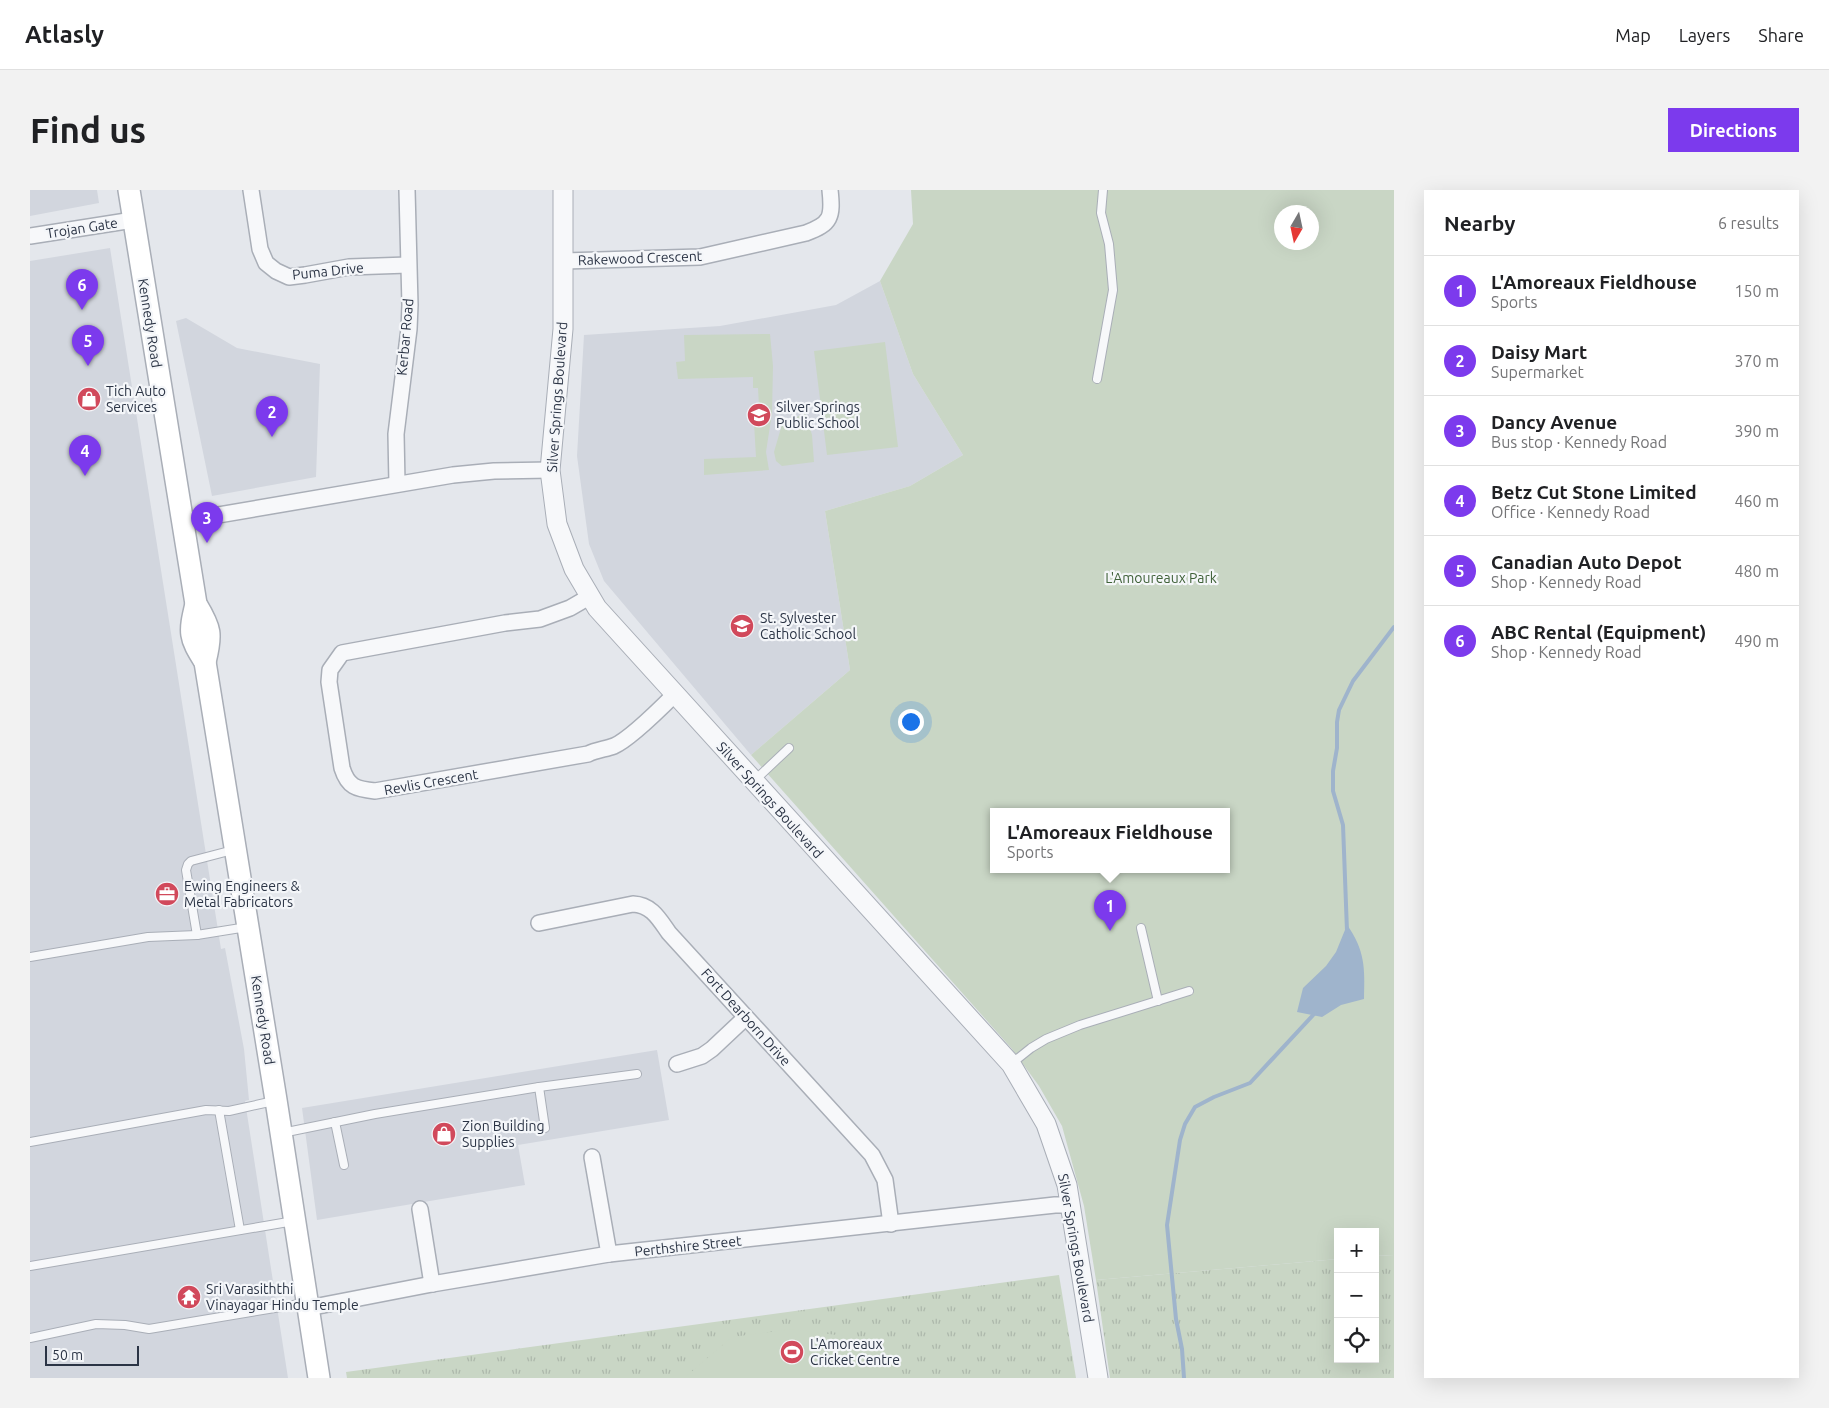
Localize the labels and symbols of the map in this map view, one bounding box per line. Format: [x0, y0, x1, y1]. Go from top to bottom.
north arrow [1274, 205, 1319, 250]
street label: Trojan Gate [45, 214, 119, 242]
street label: Rakewood Crescent [578, 248, 703, 268]
street label: Puma Drive [291, 259, 365, 283]
pin: 6 [66, 269, 98, 310]
street label: Kennedy Road [135, 277, 165, 369]
street label: Kerbar Road [394, 298, 416, 376]
street label: Silver Springs Boulevard [544, 321, 570, 473]
pin: 5 [72, 325, 104, 366]
place label: Tich Auto Services [106, 383, 166, 415]
shop icon: Tich Auto Services [76, 386, 102, 412]
pin: 2 [256, 396, 288, 437]
place label: Silver Springs Public School [776, 399, 860, 431]
school or university icon: Silver Springs Public School [746, 402, 772, 428]
pin: 4 [69, 435, 101, 476]
pin: 3 [191, 502, 223, 543]
park label: L'Amoureaux Park [1105, 570, 1217, 586]
place label: St. Sylvester Catholic School [760, 610, 856, 642]
school or university icon: St. Sylvester Catholic School [729, 613, 755, 639]
your location [898, 709, 924, 735]
street label: Silver Springs Boulevard [714, 739, 826, 861]
street label: Revlis Crescent [383, 766, 480, 798]
place label: Ewing Engineers & Metal Fabricators [184, 878, 301, 910]
office icon: Ewing Engineers & Metal Fabricators [154, 881, 180, 907]
pin: 1 [1094, 890, 1126, 931]
street label: Fort Dearborn Drive [698, 965, 794, 1069]
street label: Kennedy Road [248, 974, 278, 1066]
place label: Zion Building Supplies [462, 1118, 544, 1150]
shop icon: Zion Building Supplies [431, 1121, 457, 1147]
street label: Silver Springs Boulevard [1055, 1172, 1097, 1324]
street label: Perthshire Street [634, 1232, 743, 1260]
place label: Sri Varasiththi Vinayagar Hindu Temple [206, 1281, 359, 1313]
temple icon: Sri Varasiththi Vinayagar Hindu Temple [176, 1284, 202, 1310]
place label: L'Amoreaux Cricket Centre [810, 1336, 900, 1368]
sports icon: L'Amoreaux Cricket Centre [779, 1339, 805, 1365]
scale bar [45, 1343, 139, 1366]

